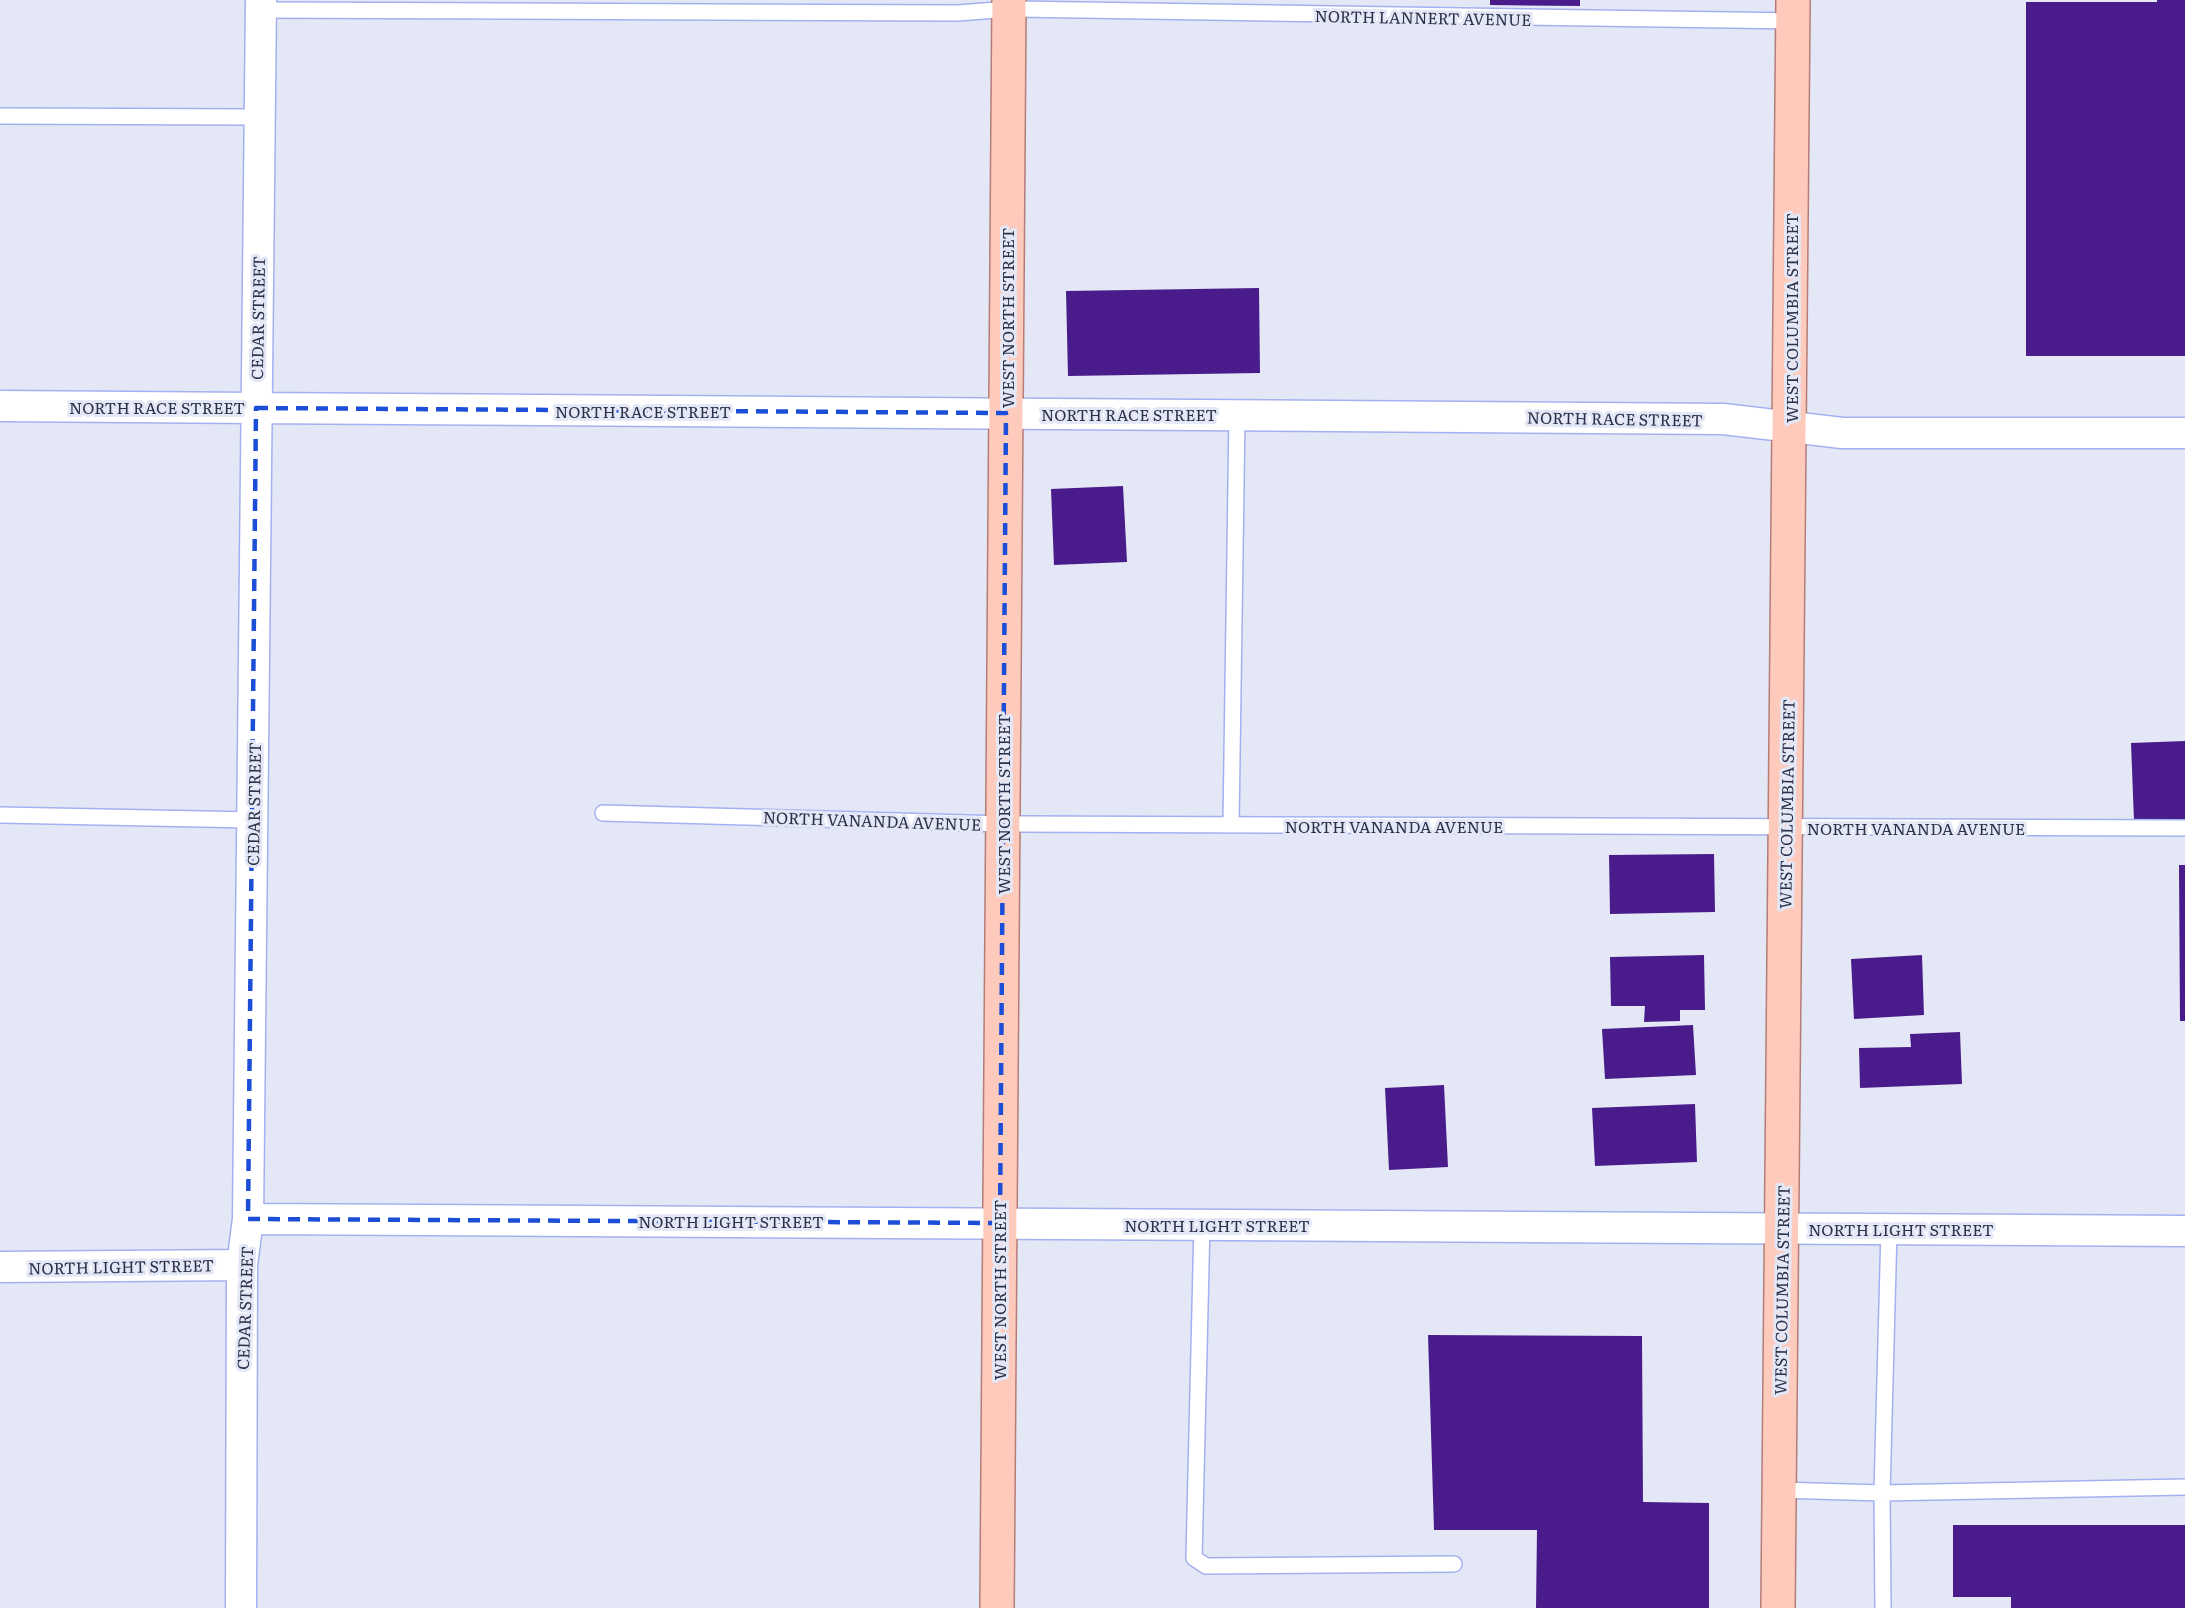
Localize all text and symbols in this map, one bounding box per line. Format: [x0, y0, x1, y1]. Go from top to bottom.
street label: NORTH LANNERT AVENUE [1314, 3, 1532, 31]
street label: WEST COLUMBIA STREET [1779, 213, 1803, 423]
street label: WEST NORTH STREET [995, 228, 1019, 408]
street label: CEDAR STREET [244, 256, 270, 380]
street label: NORTH RACE STREET [69, 395, 245, 419]
street label: NORTH RACE STREET [555, 399, 731, 423]
street label: NORTH RACE STREET [1041, 402, 1217, 426]
street label: NORTH RACE STREET [1527, 404, 1703, 432]
street label: WEST COLUMBIA STREET [1772, 699, 1800, 909]
street label: WEST NORTH STREET [991, 714, 1015, 894]
street label: CEDAR STREET [240, 742, 266, 866]
street label: NORTH VANANDA AVENUE [762, 804, 982, 836]
street label: NORTH VANANDA AVENUE [1285, 814, 1503, 838]
street label: NORTH VANANDA AVENUE [1807, 816, 2025, 840]
street label: WEST COLUMBIA STREET [1767, 1185, 1795, 1395]
street label: WEST NORTH STREET [987, 1200, 1011, 1380]
street label: NORTH LIGHT STREET [638, 1209, 824, 1233]
street label: NORTH LIGHT STREET [1124, 1213, 1310, 1237]
street label: NORTH LIGHT STREET [1808, 1217, 1994, 1241]
street label: CEDAR STREET [230, 1246, 258, 1370]
street label: NORTH LIGHT STREET [28, 1252, 214, 1280]

